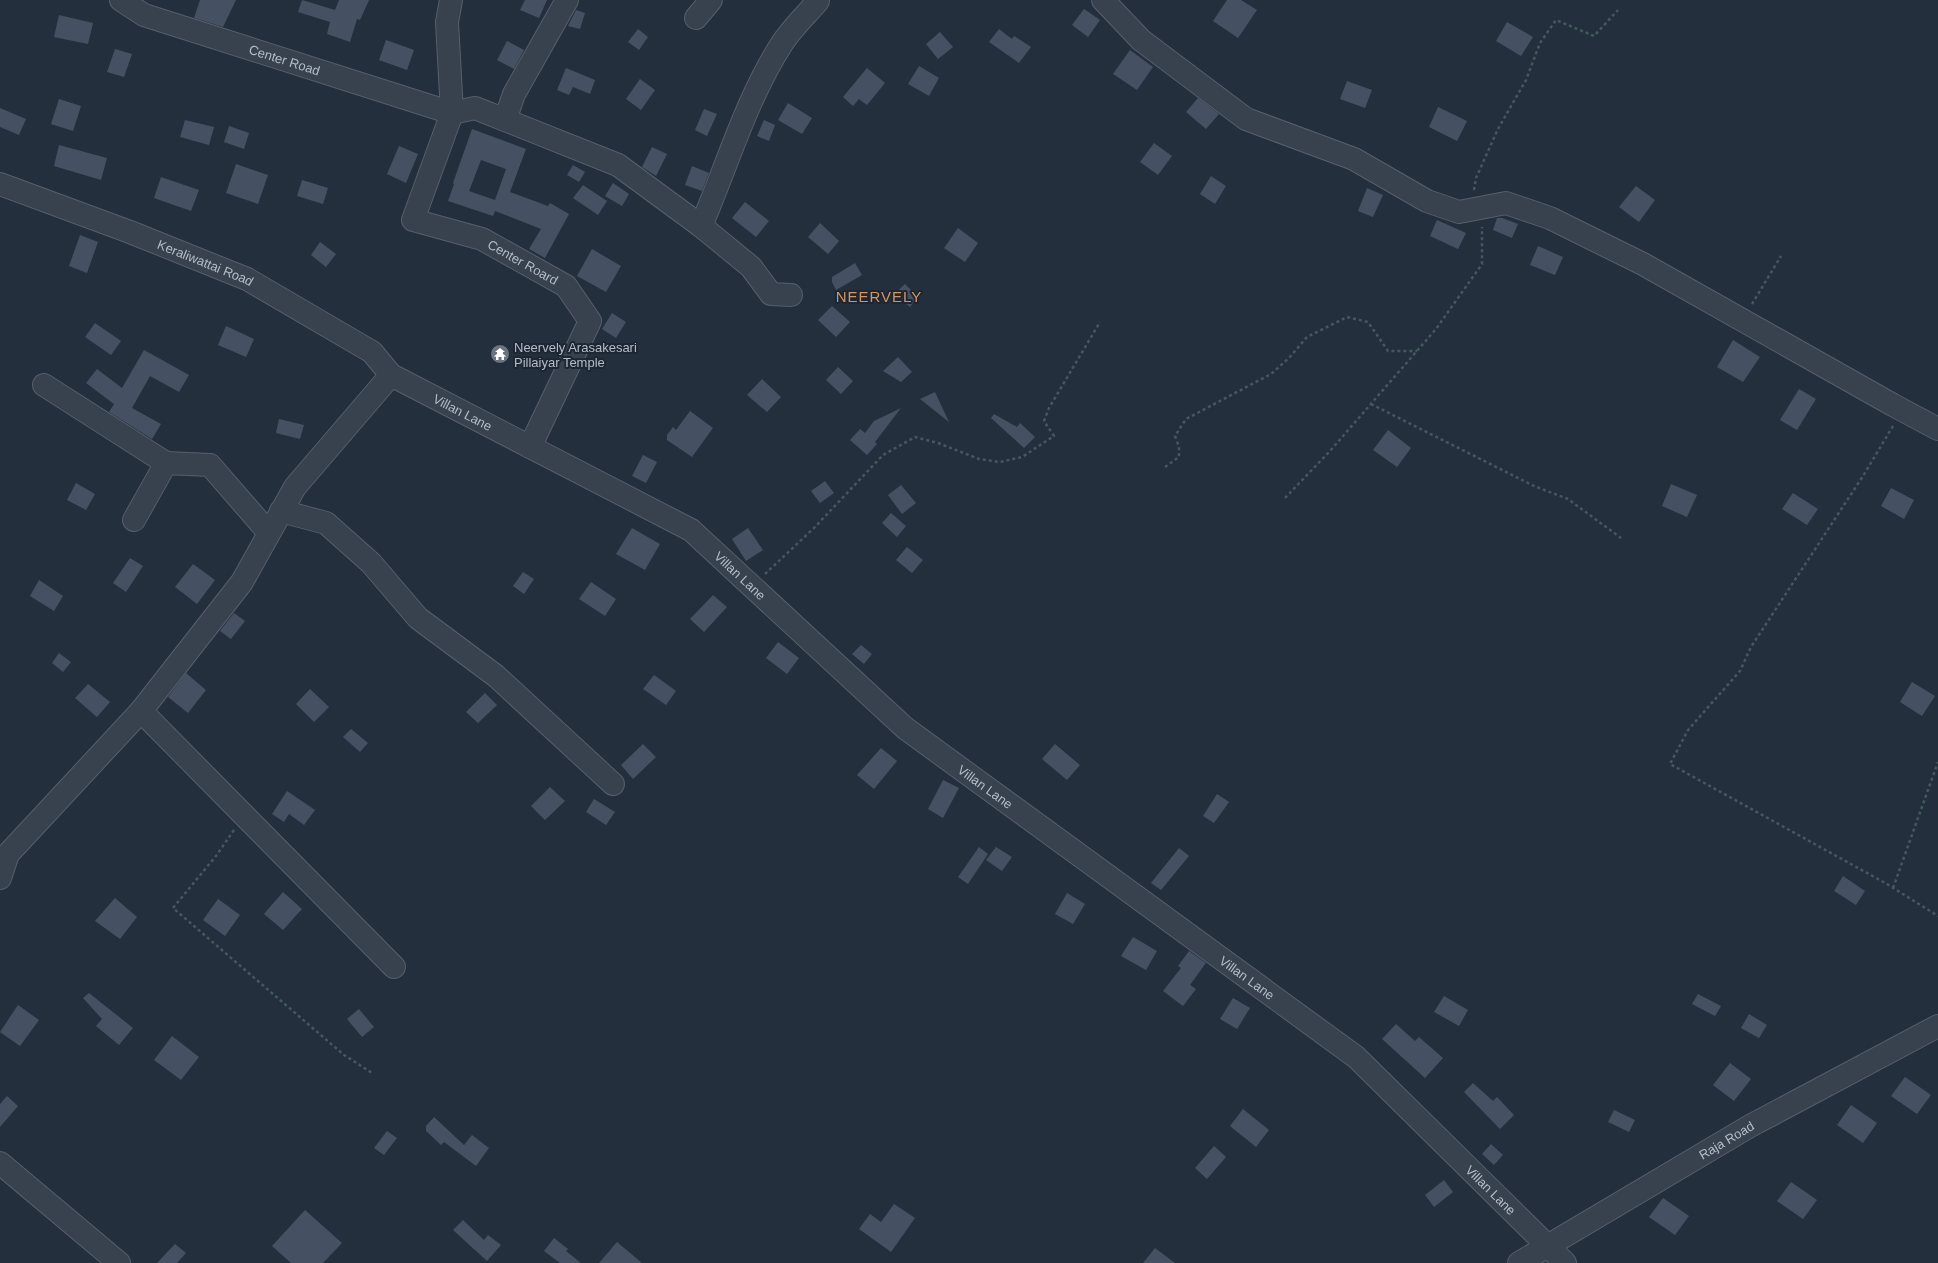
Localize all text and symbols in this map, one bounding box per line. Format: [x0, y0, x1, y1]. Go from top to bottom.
street label: Center Road [247, 42, 322, 79]
street label: Keraliwattai Road [155, 237, 256, 289]
street label: Center Roard [485, 237, 561, 288]
district label: NEERVELY [836, 288, 922, 305]
place label: Neervely Arasakesari Pillaiyar Temple [514, 340, 637, 370]
temple icon: Neervely Arasakesari Pillaiyar Temple [489, 343, 511, 365]
street label: Villan Lane [431, 391, 494, 434]
street label: Villan Lane [711, 549, 769, 603]
street label: Villan Lane [955, 762, 1015, 812]
street label: Villan Lane [1217, 953, 1277, 1003]
street label: Raja Road [1696, 1118, 1757, 1163]
street label: Villan Lane [1462, 1162, 1519, 1218]

